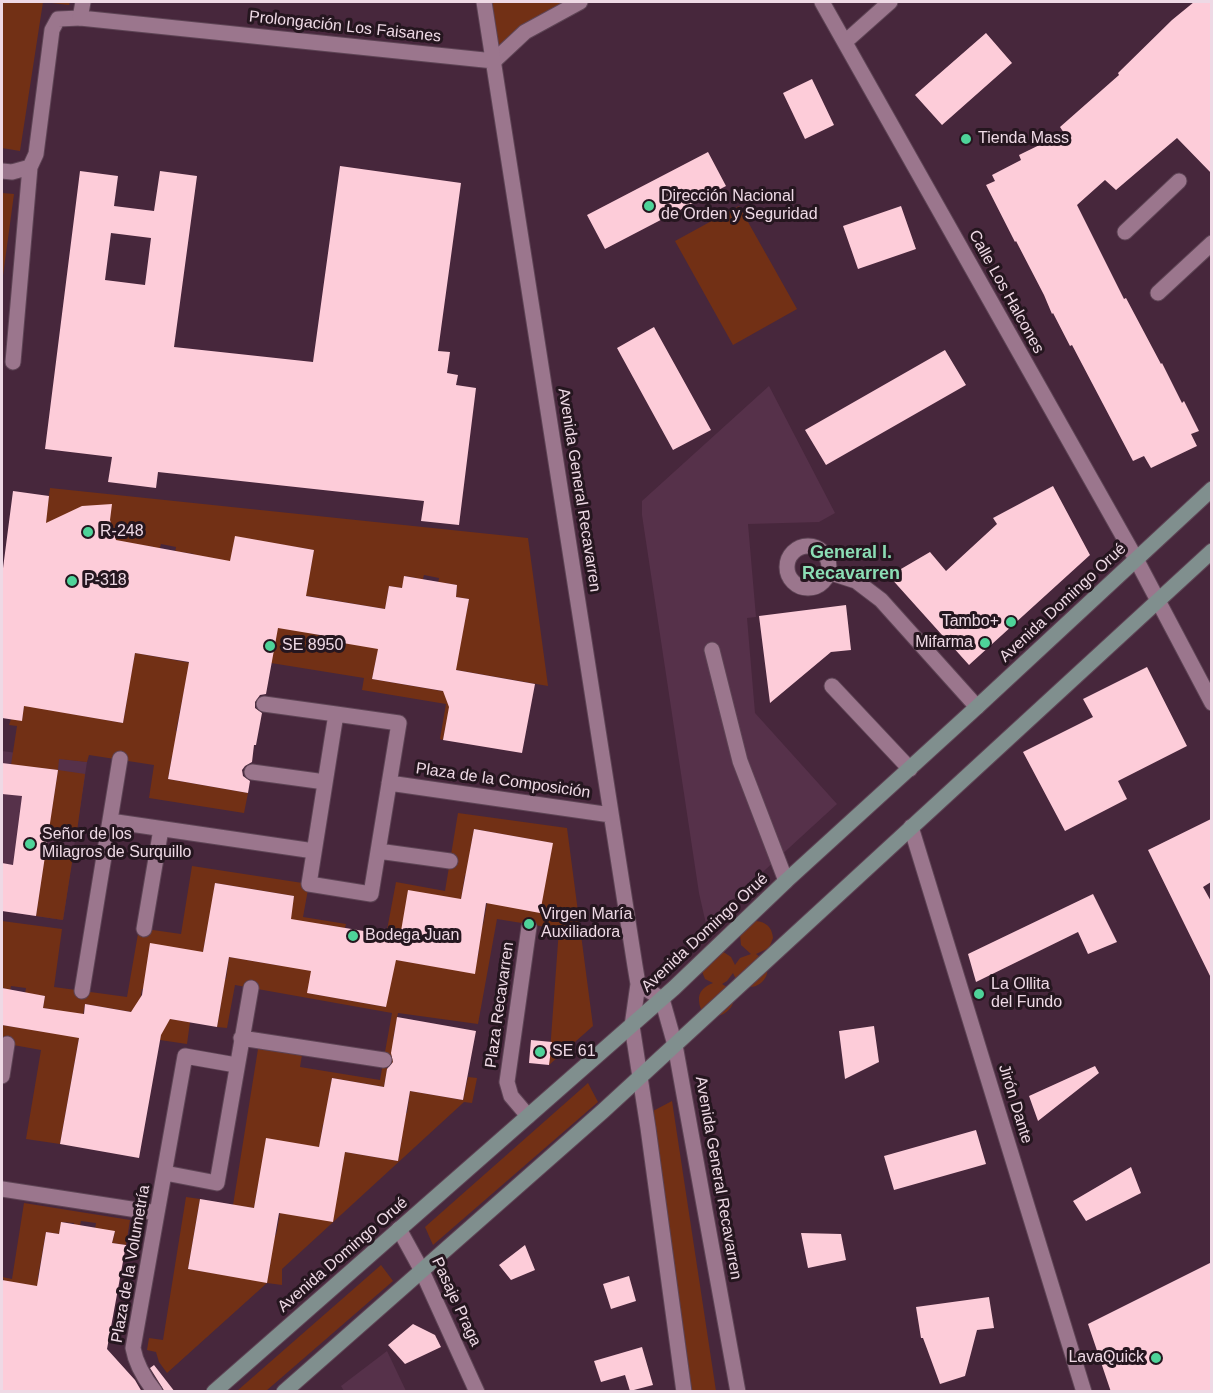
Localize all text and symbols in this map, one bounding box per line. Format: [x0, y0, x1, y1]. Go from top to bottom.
street label: Prolongación Los Faisanes [248, 7, 442, 47]
place label: Tienda Mass [978, 129, 1069, 149]
marker: Tienda Mass [959, 132, 973, 146]
place label: Dirección Nacional de Orden y Seguridad [661, 187, 818, 225]
marker: Dirección Nacional de Orden y Seguridad [642, 199, 656, 213]
street label: Calle Los Halcones [964, 227, 1048, 357]
street label: Avenida General Recavarren [553, 387, 605, 593]
place label: R-248 [100, 522, 144, 542]
marker: R-248 [81, 525, 95, 539]
street label: Avenida Domingo Orué [996, 539, 1130, 667]
district label: General I. Recavarren [802, 542, 900, 584]
place label: P-318 [84, 571, 127, 591]
marker: P-318 [65, 574, 79, 588]
place label: Tambo+ [942, 612, 999, 632]
marker: Tambo+ [1004, 615, 1018, 629]
place label: Mifarma [915, 633, 973, 653]
place label: SE 8950 [282, 636, 343, 656]
marker: Mifarma [978, 636, 992, 650]
marker: SE 8950 [263, 639, 277, 653]
street label: Plaza de la Composición [414, 759, 592, 803]
place label: Señor de los Milagros de Surquillo [42, 825, 191, 863]
marker: Señor de los Milagros de Surquillo [23, 837, 37, 851]
street label: Avenida Domingo Orué [638, 869, 772, 997]
place label: Virgen María Auxiliadora [541, 905, 632, 943]
marker: Virgen María Auxiliadora [522, 917, 536, 931]
place label: Bodega Juan [365, 926, 459, 946]
marker: Bodega Juan [346, 929, 360, 943]
street label: Plaza Recavarren [482, 941, 518, 1069]
place label: La Ollita del Fundo [991, 975, 1062, 1013]
marker: La Ollita del Fundo [972, 987, 986, 1001]
place label: SE 61 [552, 1042, 596, 1062]
marker: SE 61 [533, 1045, 547, 1059]
street label: Jirón Dante [994, 1062, 1036, 1146]
street label: Avenida General Recavarren [691, 1075, 745, 1281]
street label: Plaza de la Volumetría [108, 1184, 154, 1344]
street label: Avenida Domingo Orué [274, 1193, 412, 1317]
street label: Pasaje Praga [427, 1254, 485, 1350]
place label: LavaQuick [1068, 1348, 1144, 1368]
marker: LavaQuick [1149, 1351, 1163, 1365]

